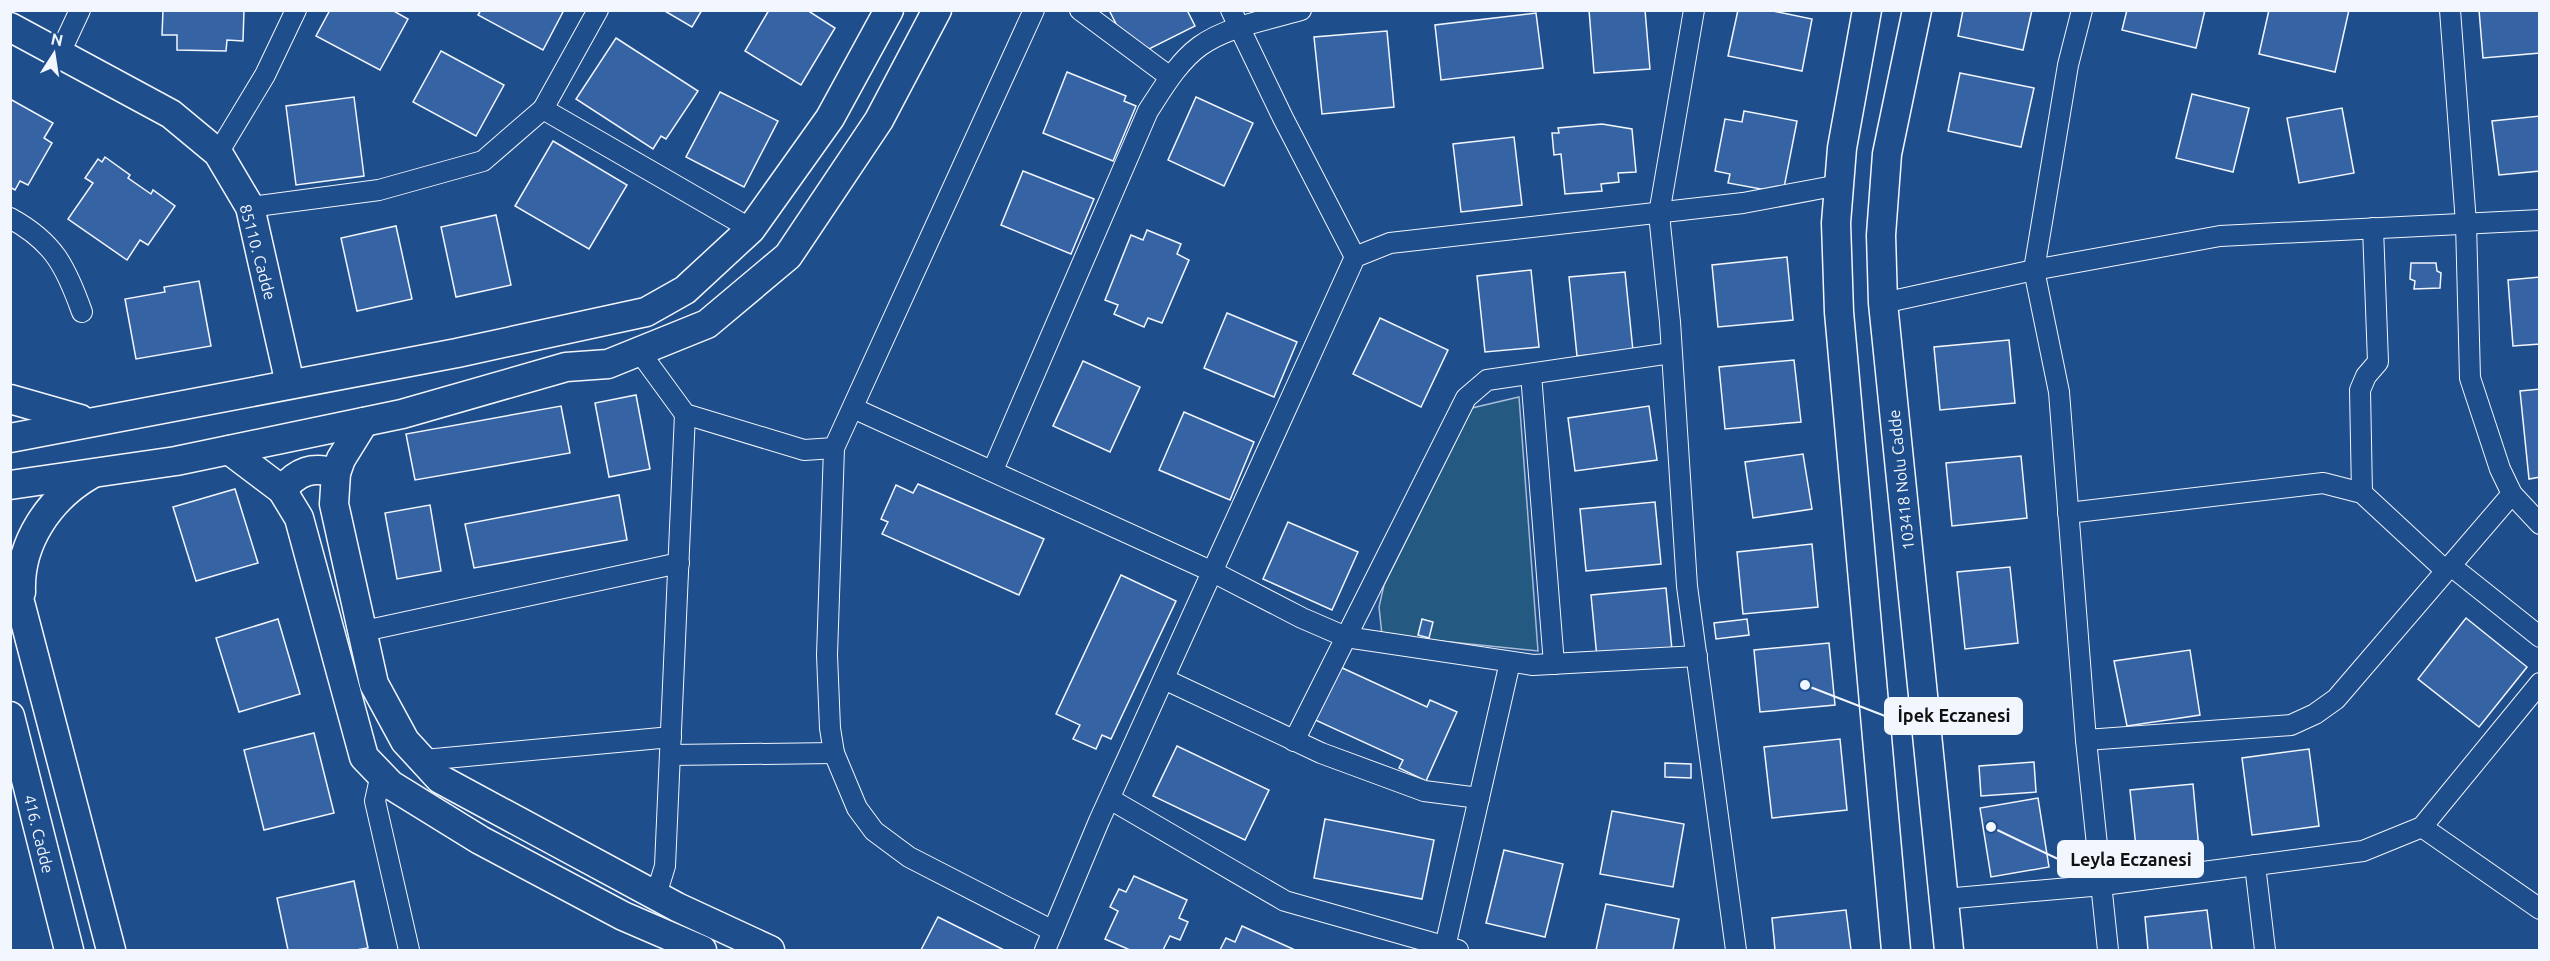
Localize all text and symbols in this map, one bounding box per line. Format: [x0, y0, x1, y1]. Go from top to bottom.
north arrow [24, 24, 84, 84]
text: N [49, 29, 65, 49]
street label: 85110. Cadde [237, 202, 279, 302]
street label: 103418 Nolu Cadde [1885, 409, 1917, 551]
callout: İpek Eczanesi [1885, 698, 2022, 734]
text: İpek Eczanesi [1897, 705, 2011, 725]
street label: 416. Cadde [21, 793, 57, 875]
callout: Leyla Eczanesi [2058, 841, 2203, 877]
text: Leyla Eczanesi [2070, 849, 2192, 869]

